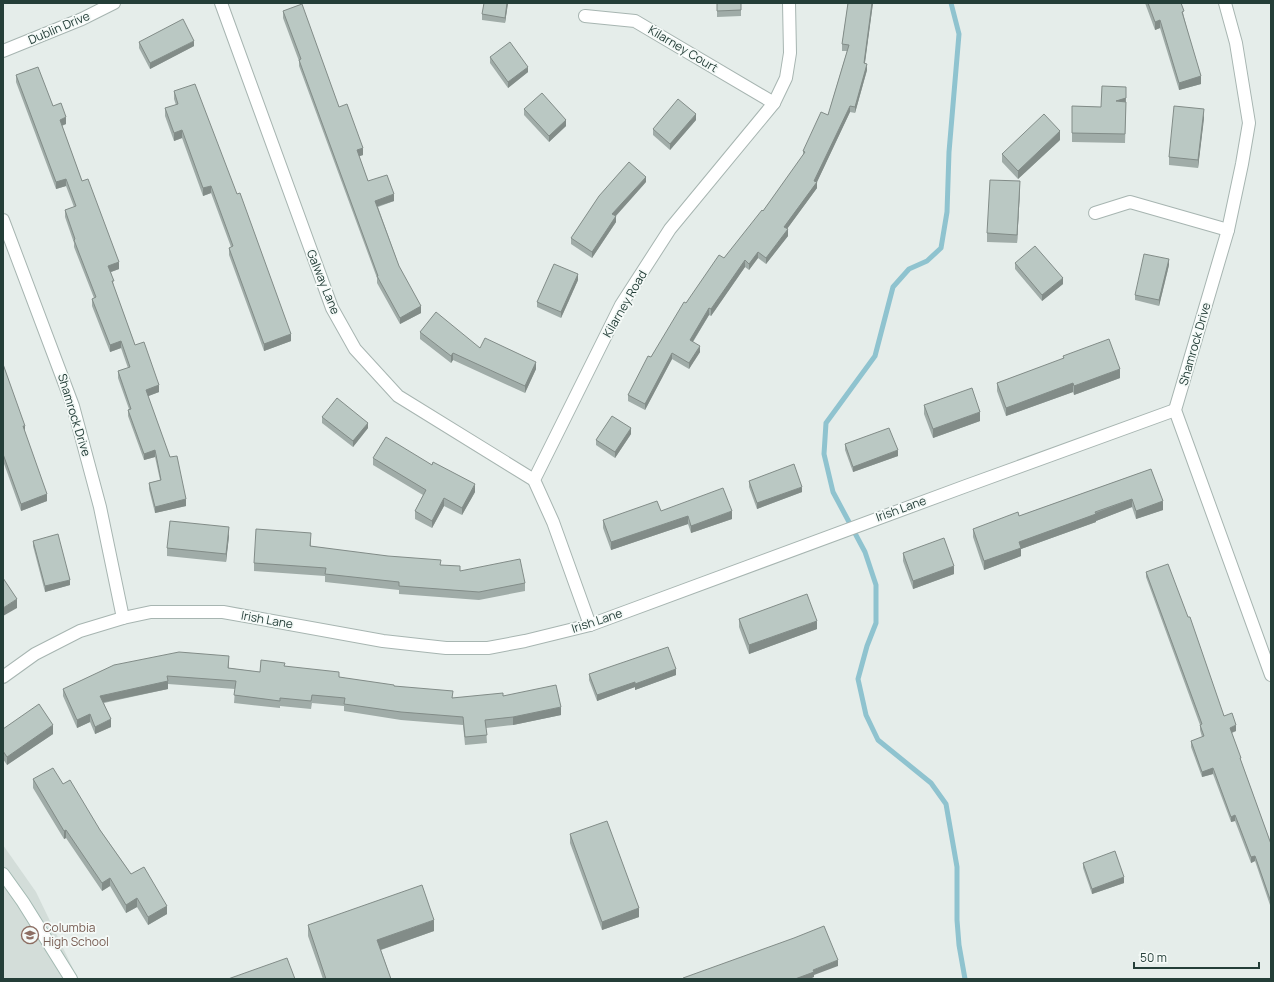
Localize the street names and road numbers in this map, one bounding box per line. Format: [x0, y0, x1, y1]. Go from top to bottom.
street label: Dublin Drive [25, 7, 92, 48]
street label: Kilarney Court [645, 21, 721, 76]
street label: Galway Lane [303, 247, 344, 317]
street label: Kilarney Road [598, 267, 651, 340]
street label: Shamrock Drive [1175, 300, 1215, 387]
street label: Shamrock Drive [54, 371, 95, 458]
street label: Irish Lane [873, 492, 928, 526]
street label: Irish Lane [569, 604, 625, 637]
street label: Irish Lane [240, 607, 294, 632]

